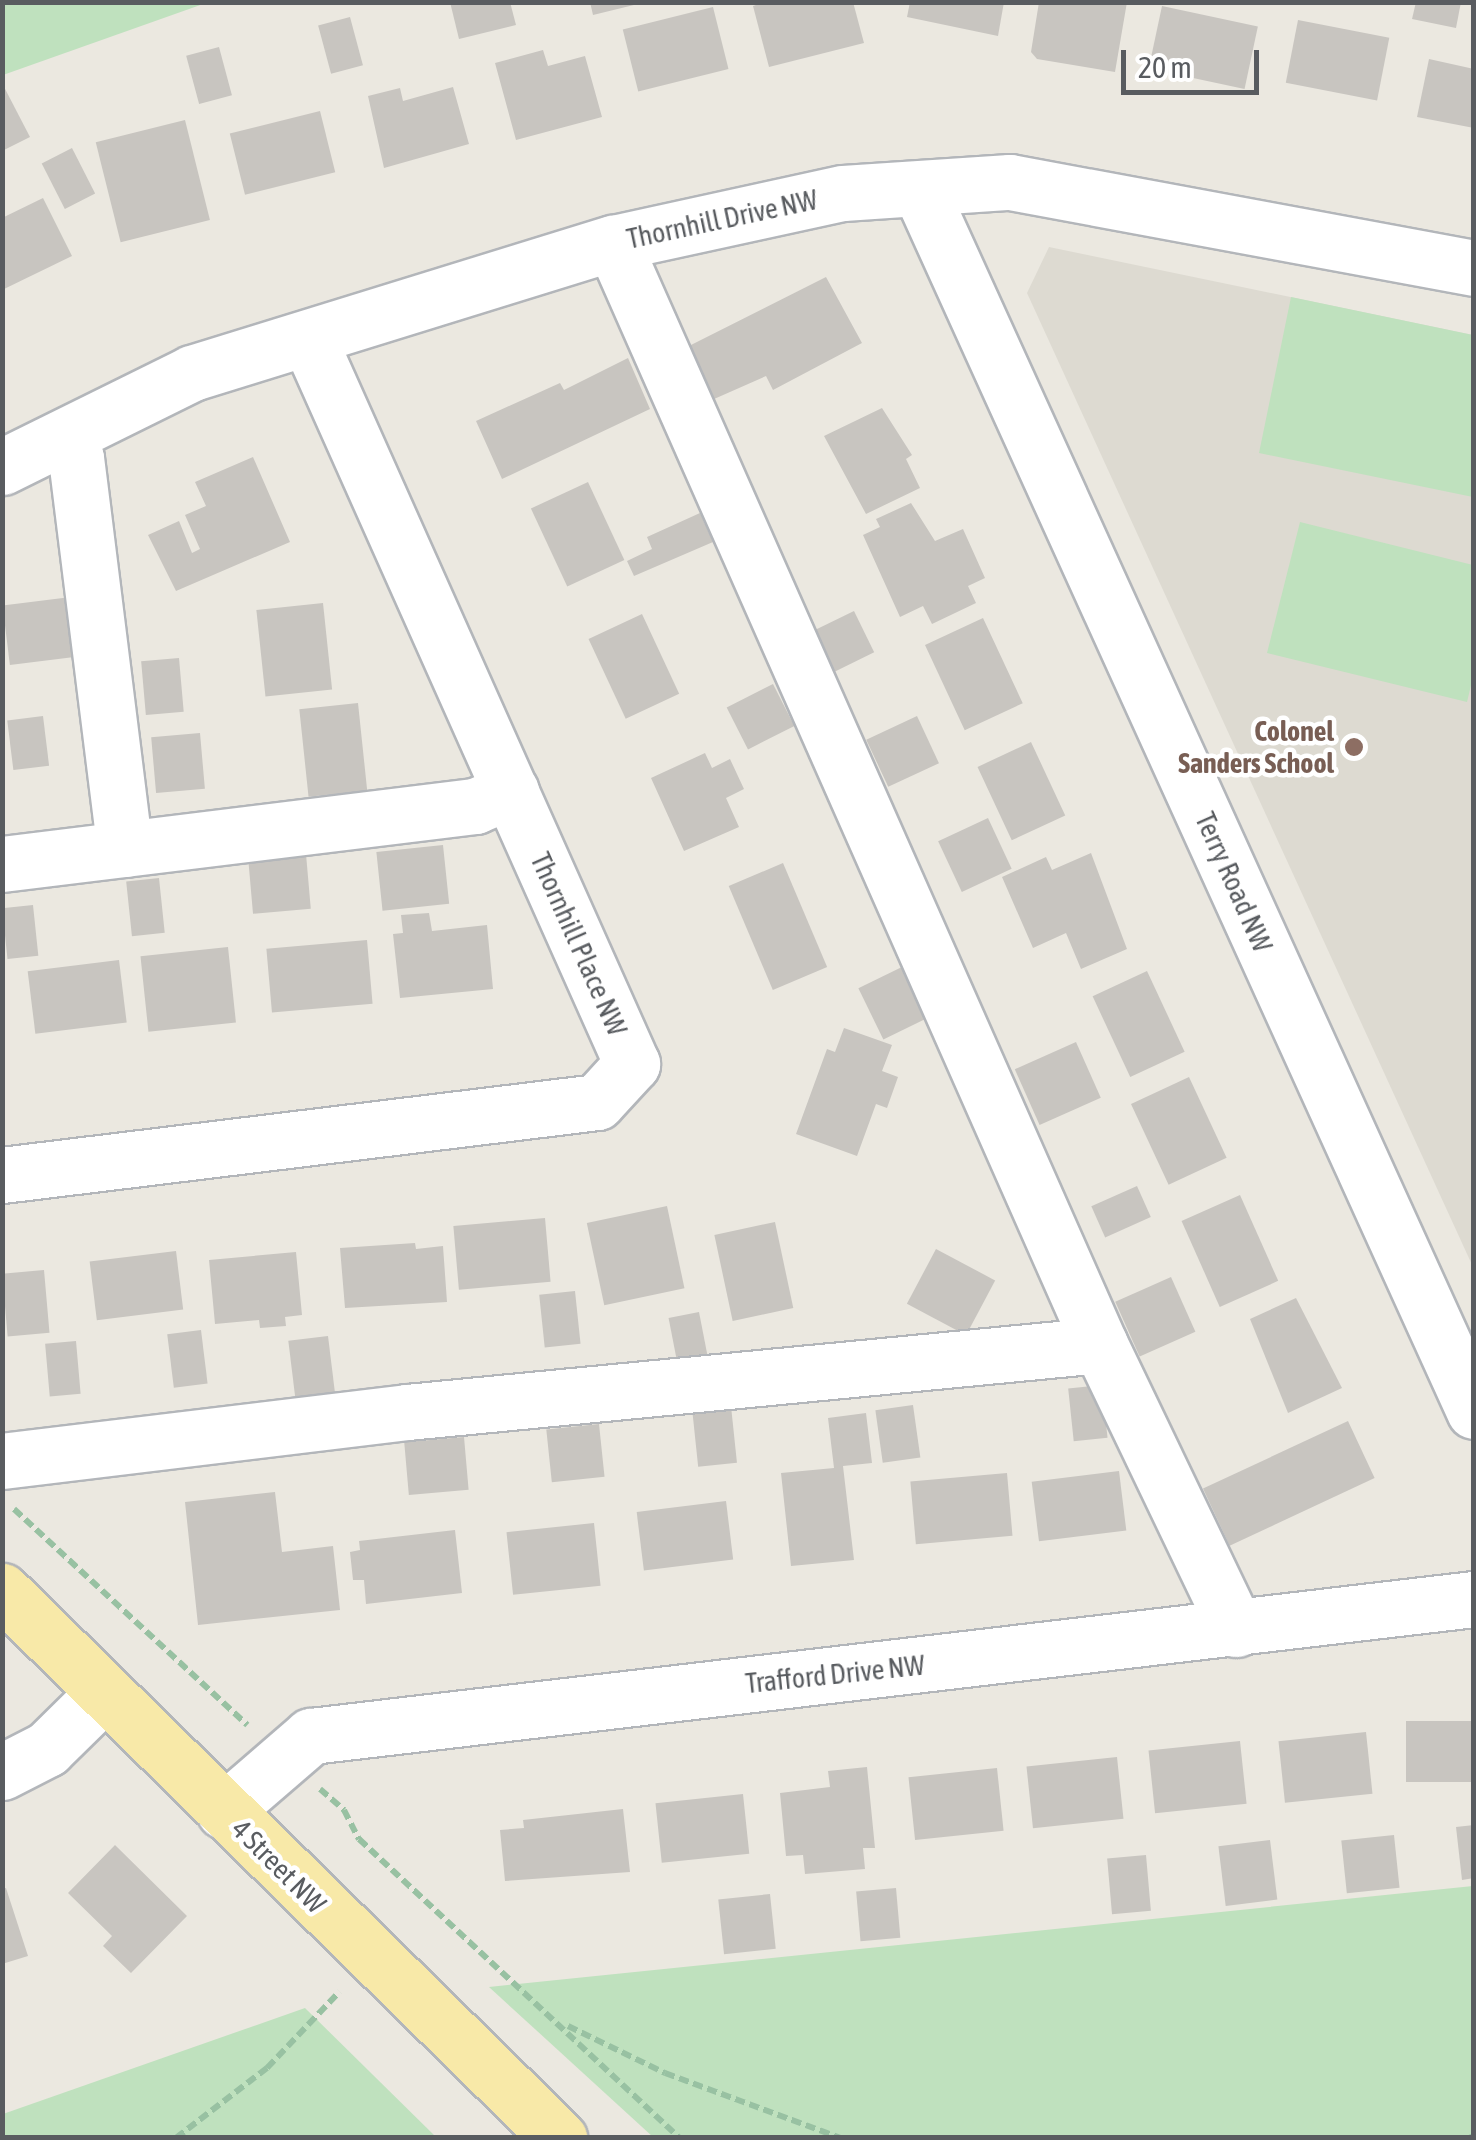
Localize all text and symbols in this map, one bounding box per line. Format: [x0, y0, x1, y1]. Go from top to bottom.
scale bar [1126, 30, 1264, 92]
text: 20 m [1138, 50, 1192, 84]
street label: Thornhill Drive NW [624, 182, 820, 256]
place label: Colonel Sanders School [1178, 714, 1334, 780]
marker: Colonel Sanders School [1343, 736, 1365, 758]
street label: Terry Road NW [1188, 807, 1280, 957]
street label: Thornhill Place NW [524, 847, 634, 1041]
street label: Trafford Drive NW [744, 1648, 926, 1700]
street label: 4 Street NW [225, 1812, 333, 1920]

